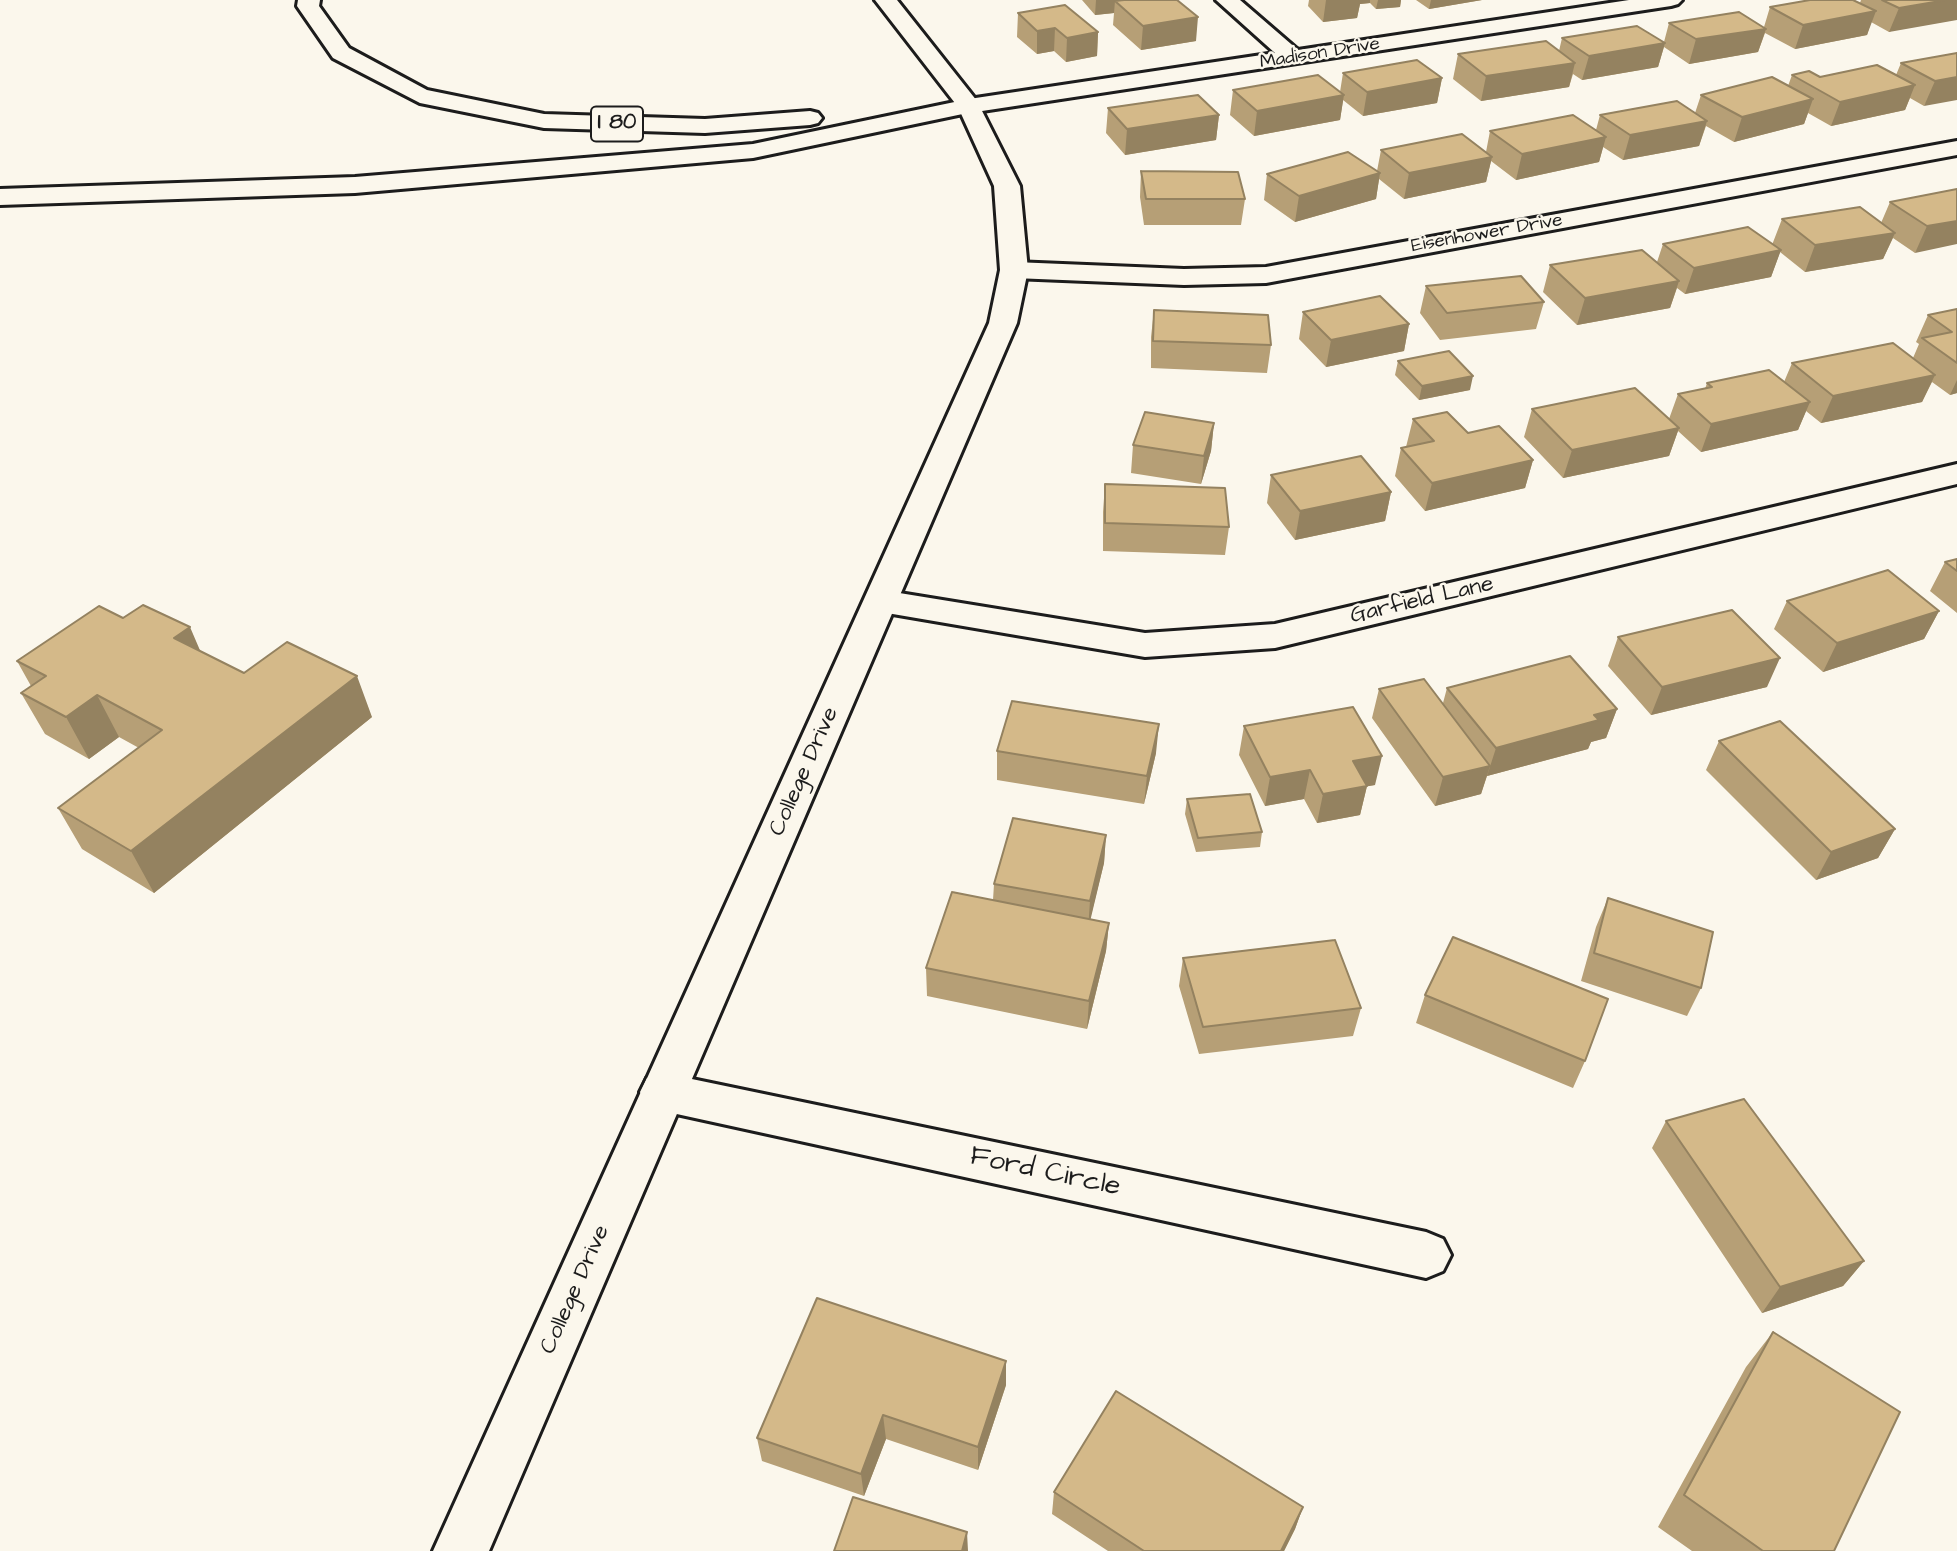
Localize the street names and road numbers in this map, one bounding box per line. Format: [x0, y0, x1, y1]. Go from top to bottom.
street label: Madison Drive [1258, 33, 1382, 75]
road number: I 80 [591, 106, 643, 142]
street label: Eisenhower Drive [1410, 209, 1564, 259]
street label: Garfield Lane [1348, 571, 1496, 631]
street label: College Drive [764, 703, 846, 841]
street label: Ford Circle [967, 1141, 1123, 1205]
street label: College Drive [535, 1221, 617, 1359]

